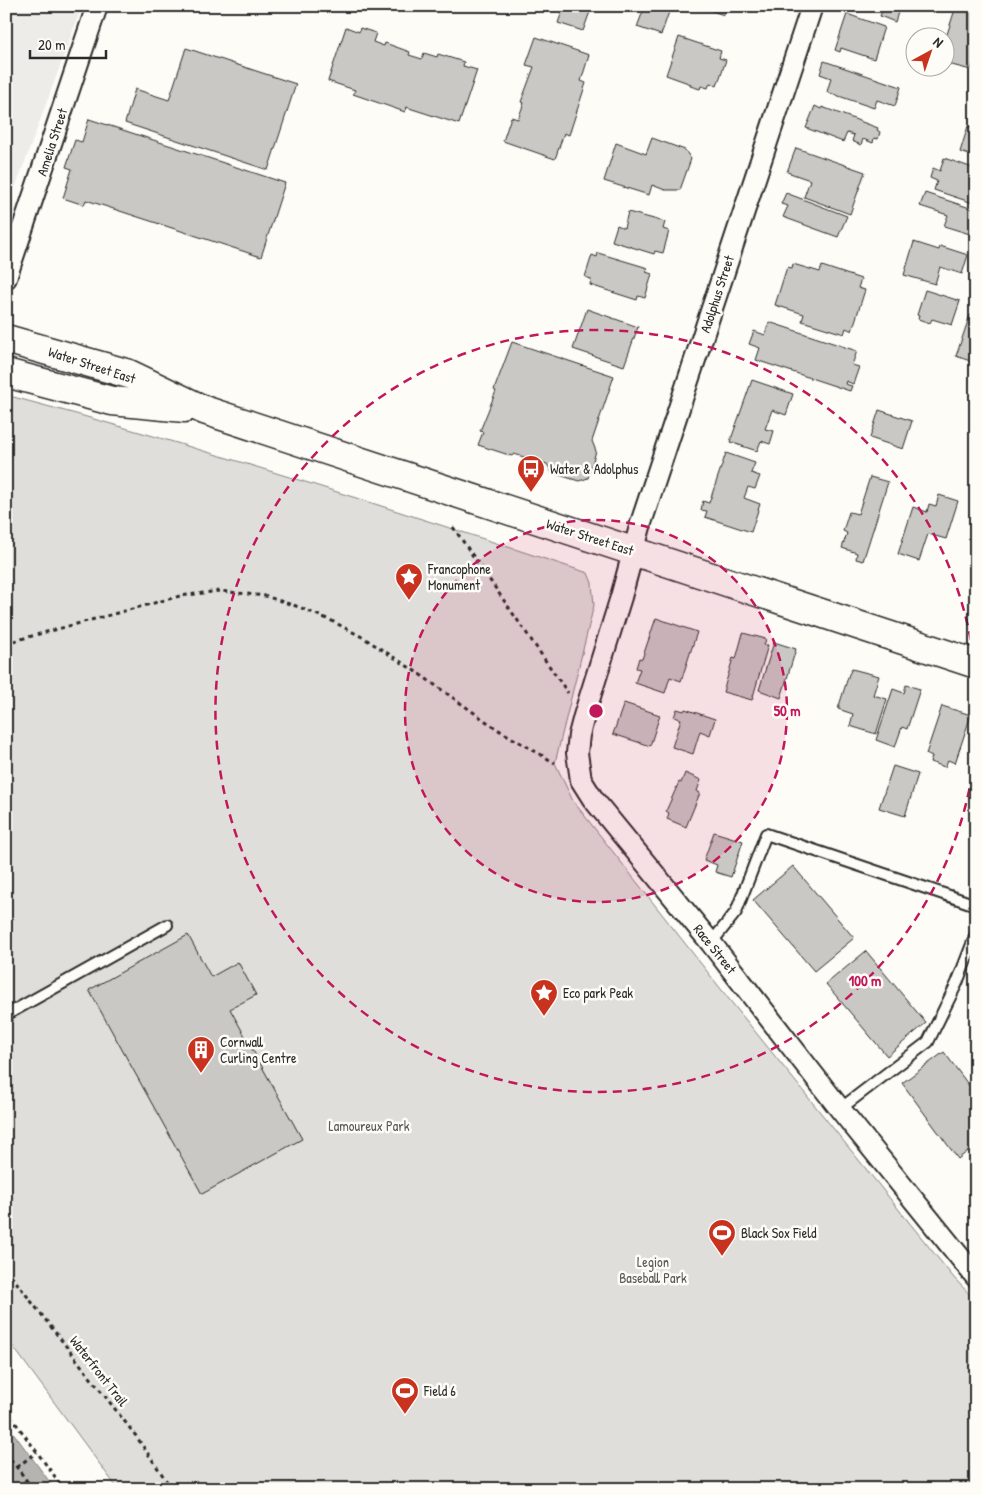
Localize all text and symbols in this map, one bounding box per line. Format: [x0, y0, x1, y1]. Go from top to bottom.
scale bar [30, 28, 106, 60]
north arrow [904, 28, 954, 78]
text: N [930, 32, 948, 52]
text: 20 m [38, 34, 65, 55]
street label: Amelia Street [32, 105, 71, 178]
street label: Adolphus Street [695, 253, 739, 335]
street label: Water Street East [46, 341, 138, 388]
bus stop icon: Water & Adolphus [516, 454, 546, 493]
place label: Water & Adolphus [550, 459, 638, 479]
street label: Water Street East [544, 513, 636, 560]
place label: Francophone Monument [427, 559, 491, 594]
place icon: Francophone Monument [394, 562, 424, 601]
text: 50 m [774, 700, 800, 721]
centre of rings [587, 702, 605, 720]
street label: Race Street [690, 920, 741, 978]
text: 100 m [849, 970, 881, 991]
place icon: Eco park Peak [529, 978, 559, 1017]
place label: Eco park Peak [563, 983, 633, 1003]
place label: Cornwall Curling Centre [220, 1032, 297, 1068]
building icon: Cornwall Curling Centre [186, 1035, 216, 1074]
park label: Lamoureux Park [329, 1116, 410, 1135]
sports icon: Black Sox Field [707, 1218, 737, 1257]
place label: Black Sox Field [741, 1223, 817, 1242]
park label: Legion Baseball Park [619, 1252, 687, 1287]
street label: Waterfront Trail [66, 1332, 133, 1410]
sports icon: Field 6 [390, 1376, 420, 1415]
place label: Field 6 [423, 1381, 456, 1400]

